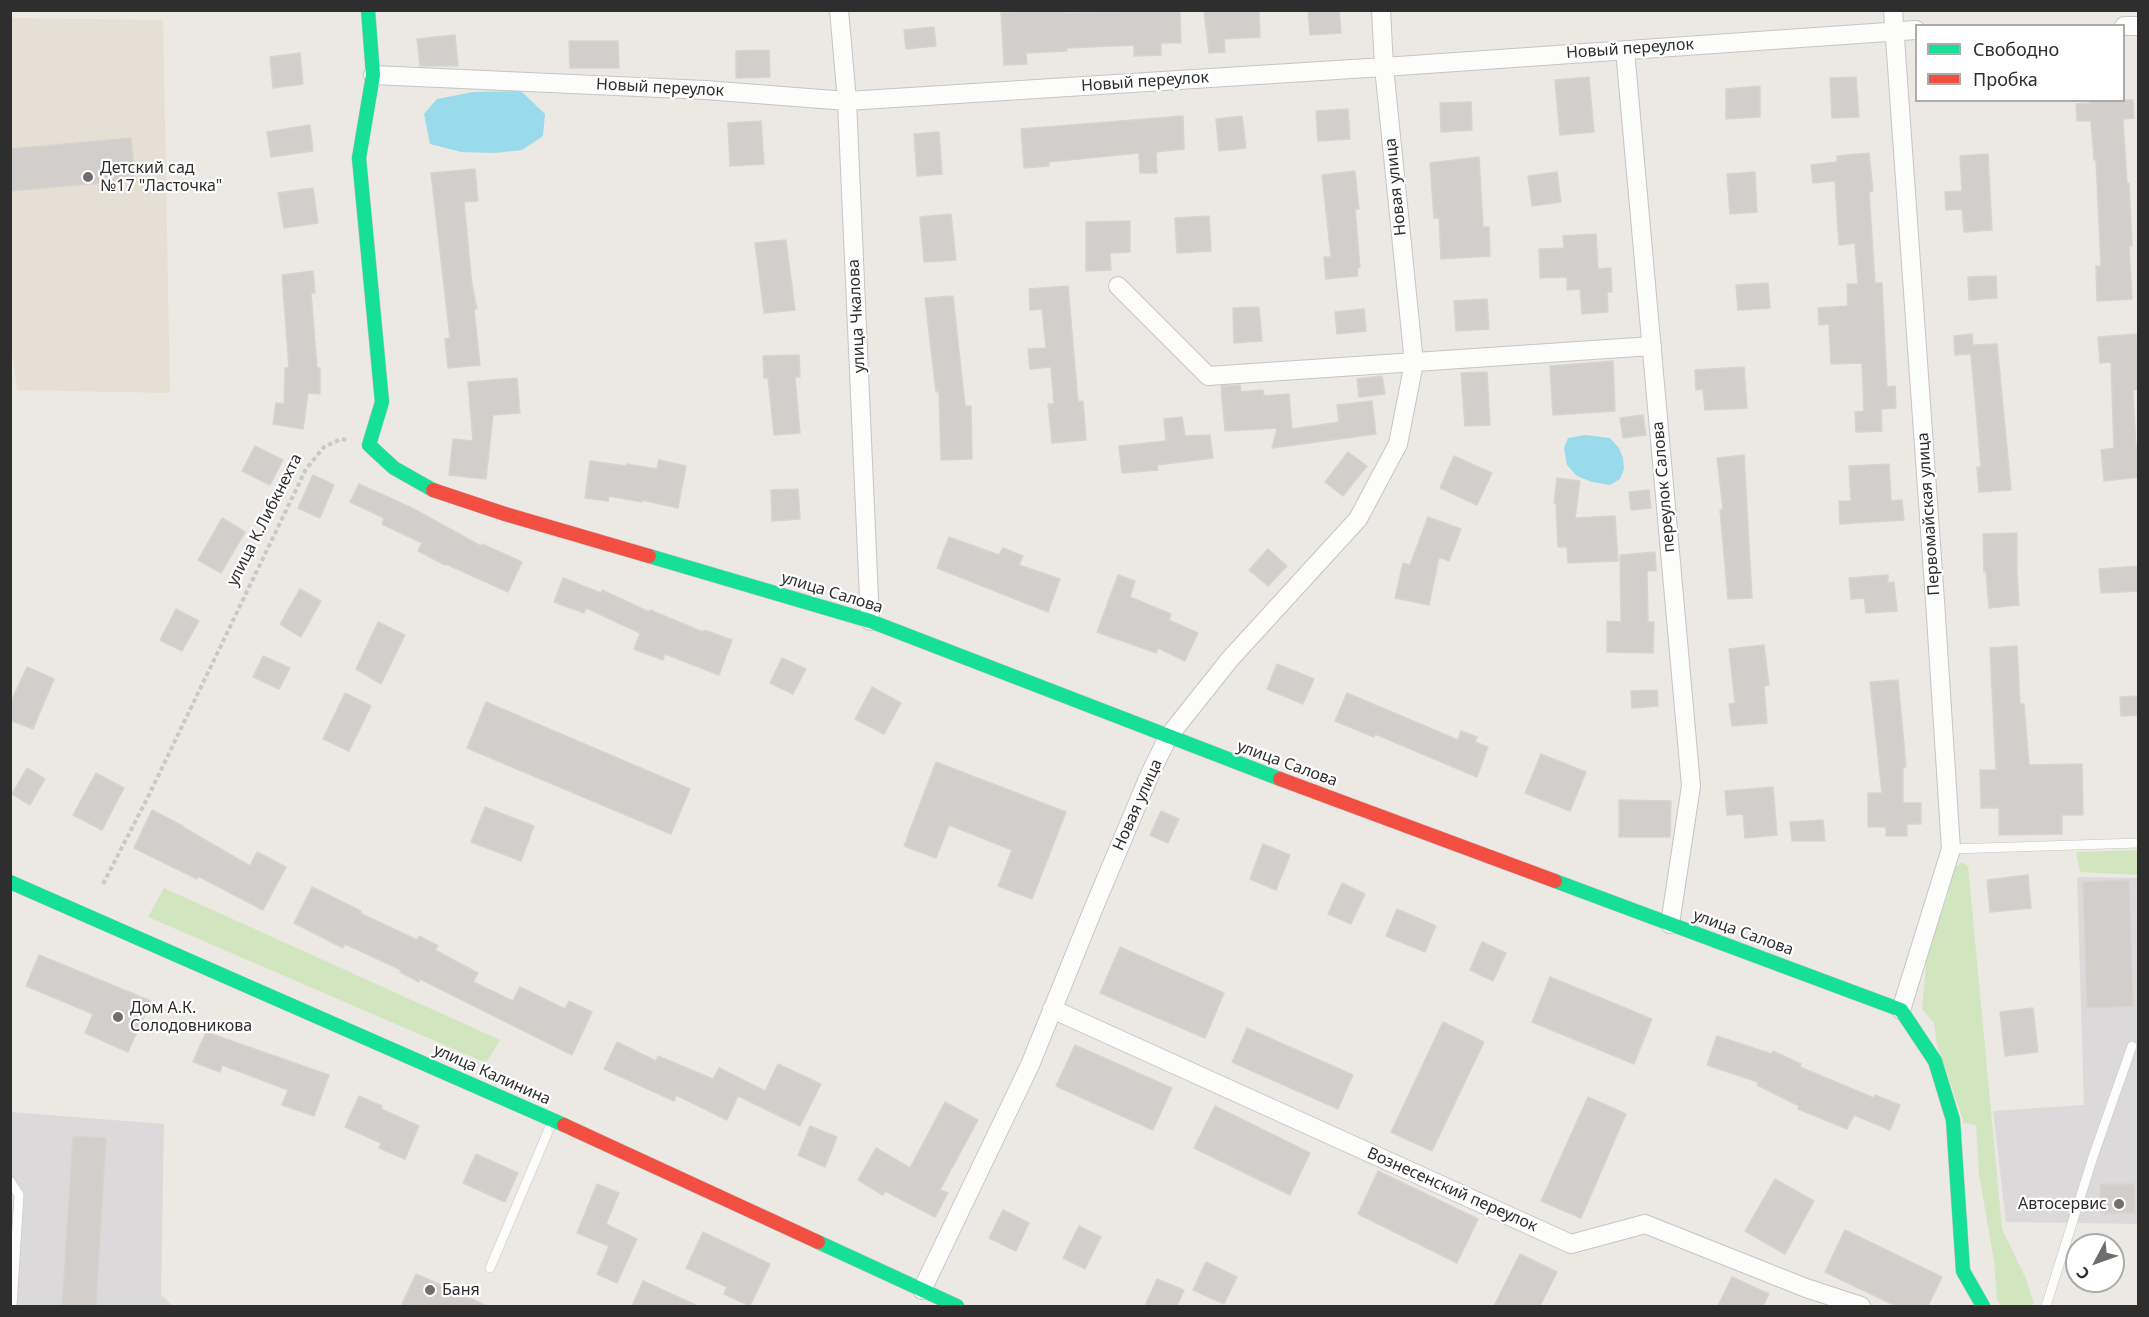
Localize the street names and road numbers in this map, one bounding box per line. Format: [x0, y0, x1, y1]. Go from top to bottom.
street label: Новый переулок [1566, 35, 1694, 63]
street label: Новый переулок [1081, 68, 1209, 96]
street label: Новый переулок [596, 75, 724, 101]
street label: Новая улица [1381, 137, 1411, 237]
street label: улица Чкалова [844, 258, 870, 374]
street label: переулок Салова [1649, 421, 1679, 553]
street label: Первомайская улица [1914, 432, 1944, 596]
street label: улица К.Либкнехта [223, 451, 307, 589]
street label: улица Салова [779, 568, 885, 618]
street label: улица Салова [1234, 737, 1340, 791]
street label: Новая улица [1109, 756, 1167, 854]
street label: улица Салова [1690, 906, 1796, 960]
street label: улица Калинина [431, 1041, 553, 1109]
street label: Вознесенский переулок [1364, 1144, 1540, 1236]

